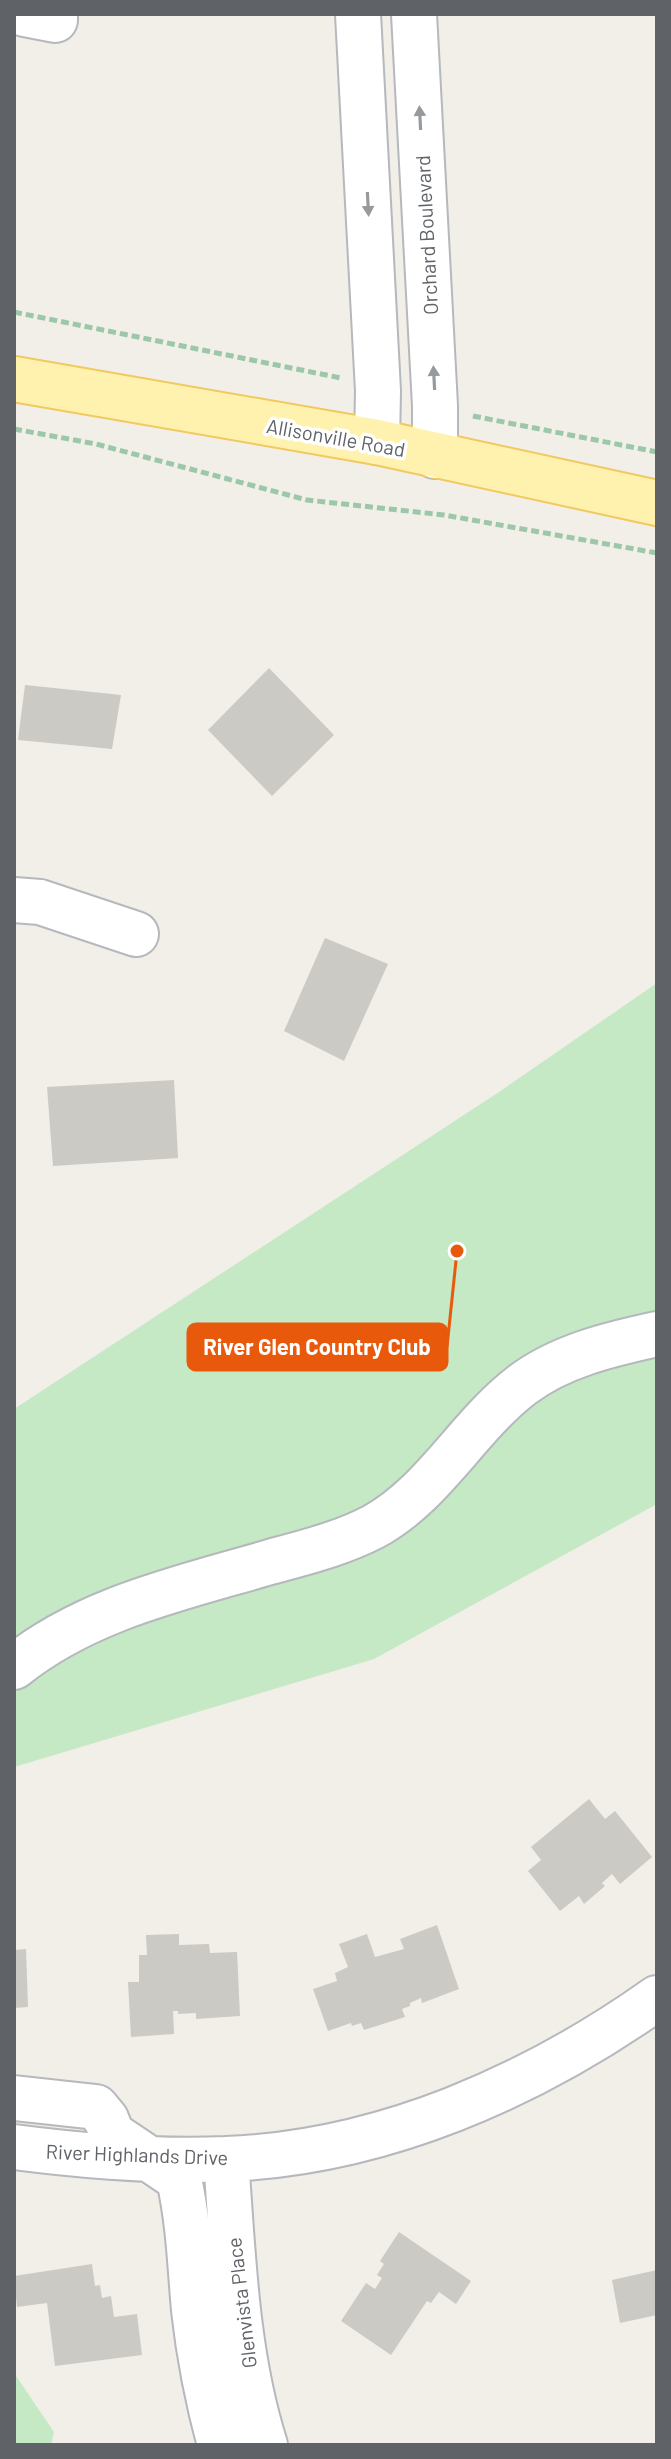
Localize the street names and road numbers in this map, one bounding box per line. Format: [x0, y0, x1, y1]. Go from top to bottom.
street label: Orchard Boulevard [410, 155, 442, 315]
street label: Allisonville Road [265, 413, 407, 461]
street label: River Highlands Drive [45, 2139, 229, 2169]
street label: Glenvista Place [221, 2236, 261, 2370]

